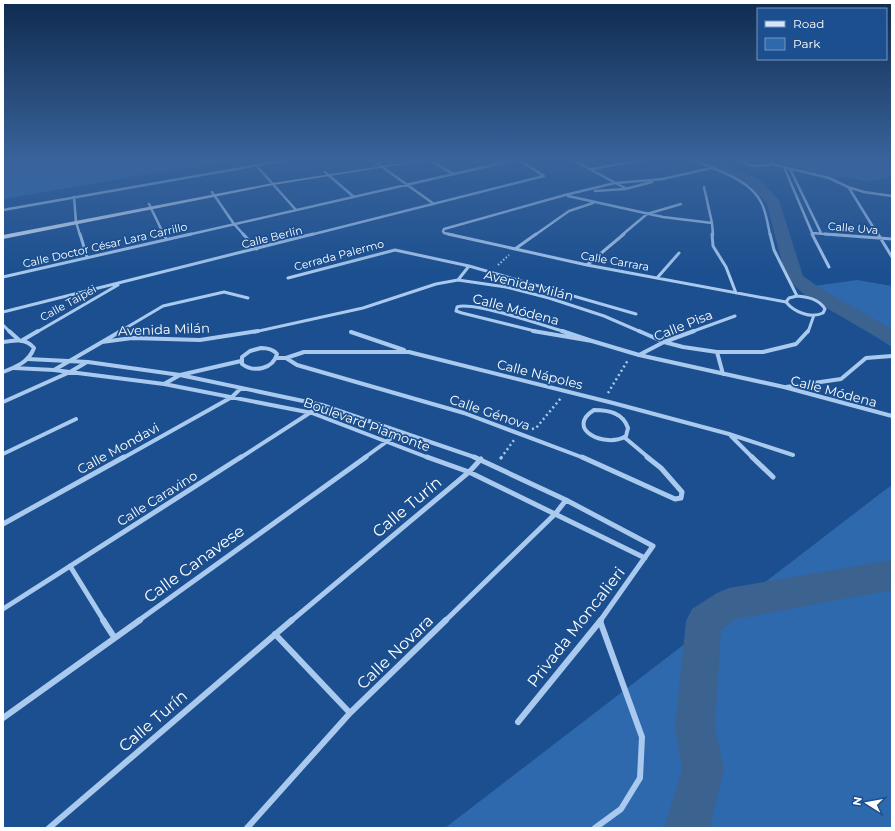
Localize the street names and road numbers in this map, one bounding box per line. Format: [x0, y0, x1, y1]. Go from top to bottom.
street label: Calle Doctor César Lara Carrillo [21, 219, 189, 271]
street label: Calle Uva [827, 219, 879, 237]
street label: Calle Berlín [240, 223, 304, 251]
street label: Cerrada Palermo [292, 236, 386, 274]
street label: Calle Carrara [580, 248, 650, 274]
street label: Avenida Milán [483, 266, 575, 304]
street label: Calle Taipéi [37, 282, 99, 324]
street label: Calle Módena [471, 290, 561, 328]
street label: Calle Pisa [651, 306, 715, 344]
street label: Avenida Milán [118, 319, 210, 339]
street label: Calle Nápoles [495, 356, 585, 392]
street label: Calle Módena [789, 372, 879, 410]
street label: Calle Génova [448, 391, 532, 433]
street label: Boulevard Piamonte [301, 394, 433, 454]
street label: Calle Mondavi [74, 419, 162, 477]
street label: Calle Caravino [114, 467, 200, 529]
street label: Calle Turín [369, 473, 445, 541]
street label: Calle Canavese [140, 521, 248, 607]
street label: Privada Moncalieri [523, 563, 629, 691]
street label: Calle Novara [353, 611, 437, 693]
street label: Calle Turín [115, 686, 191, 756]

